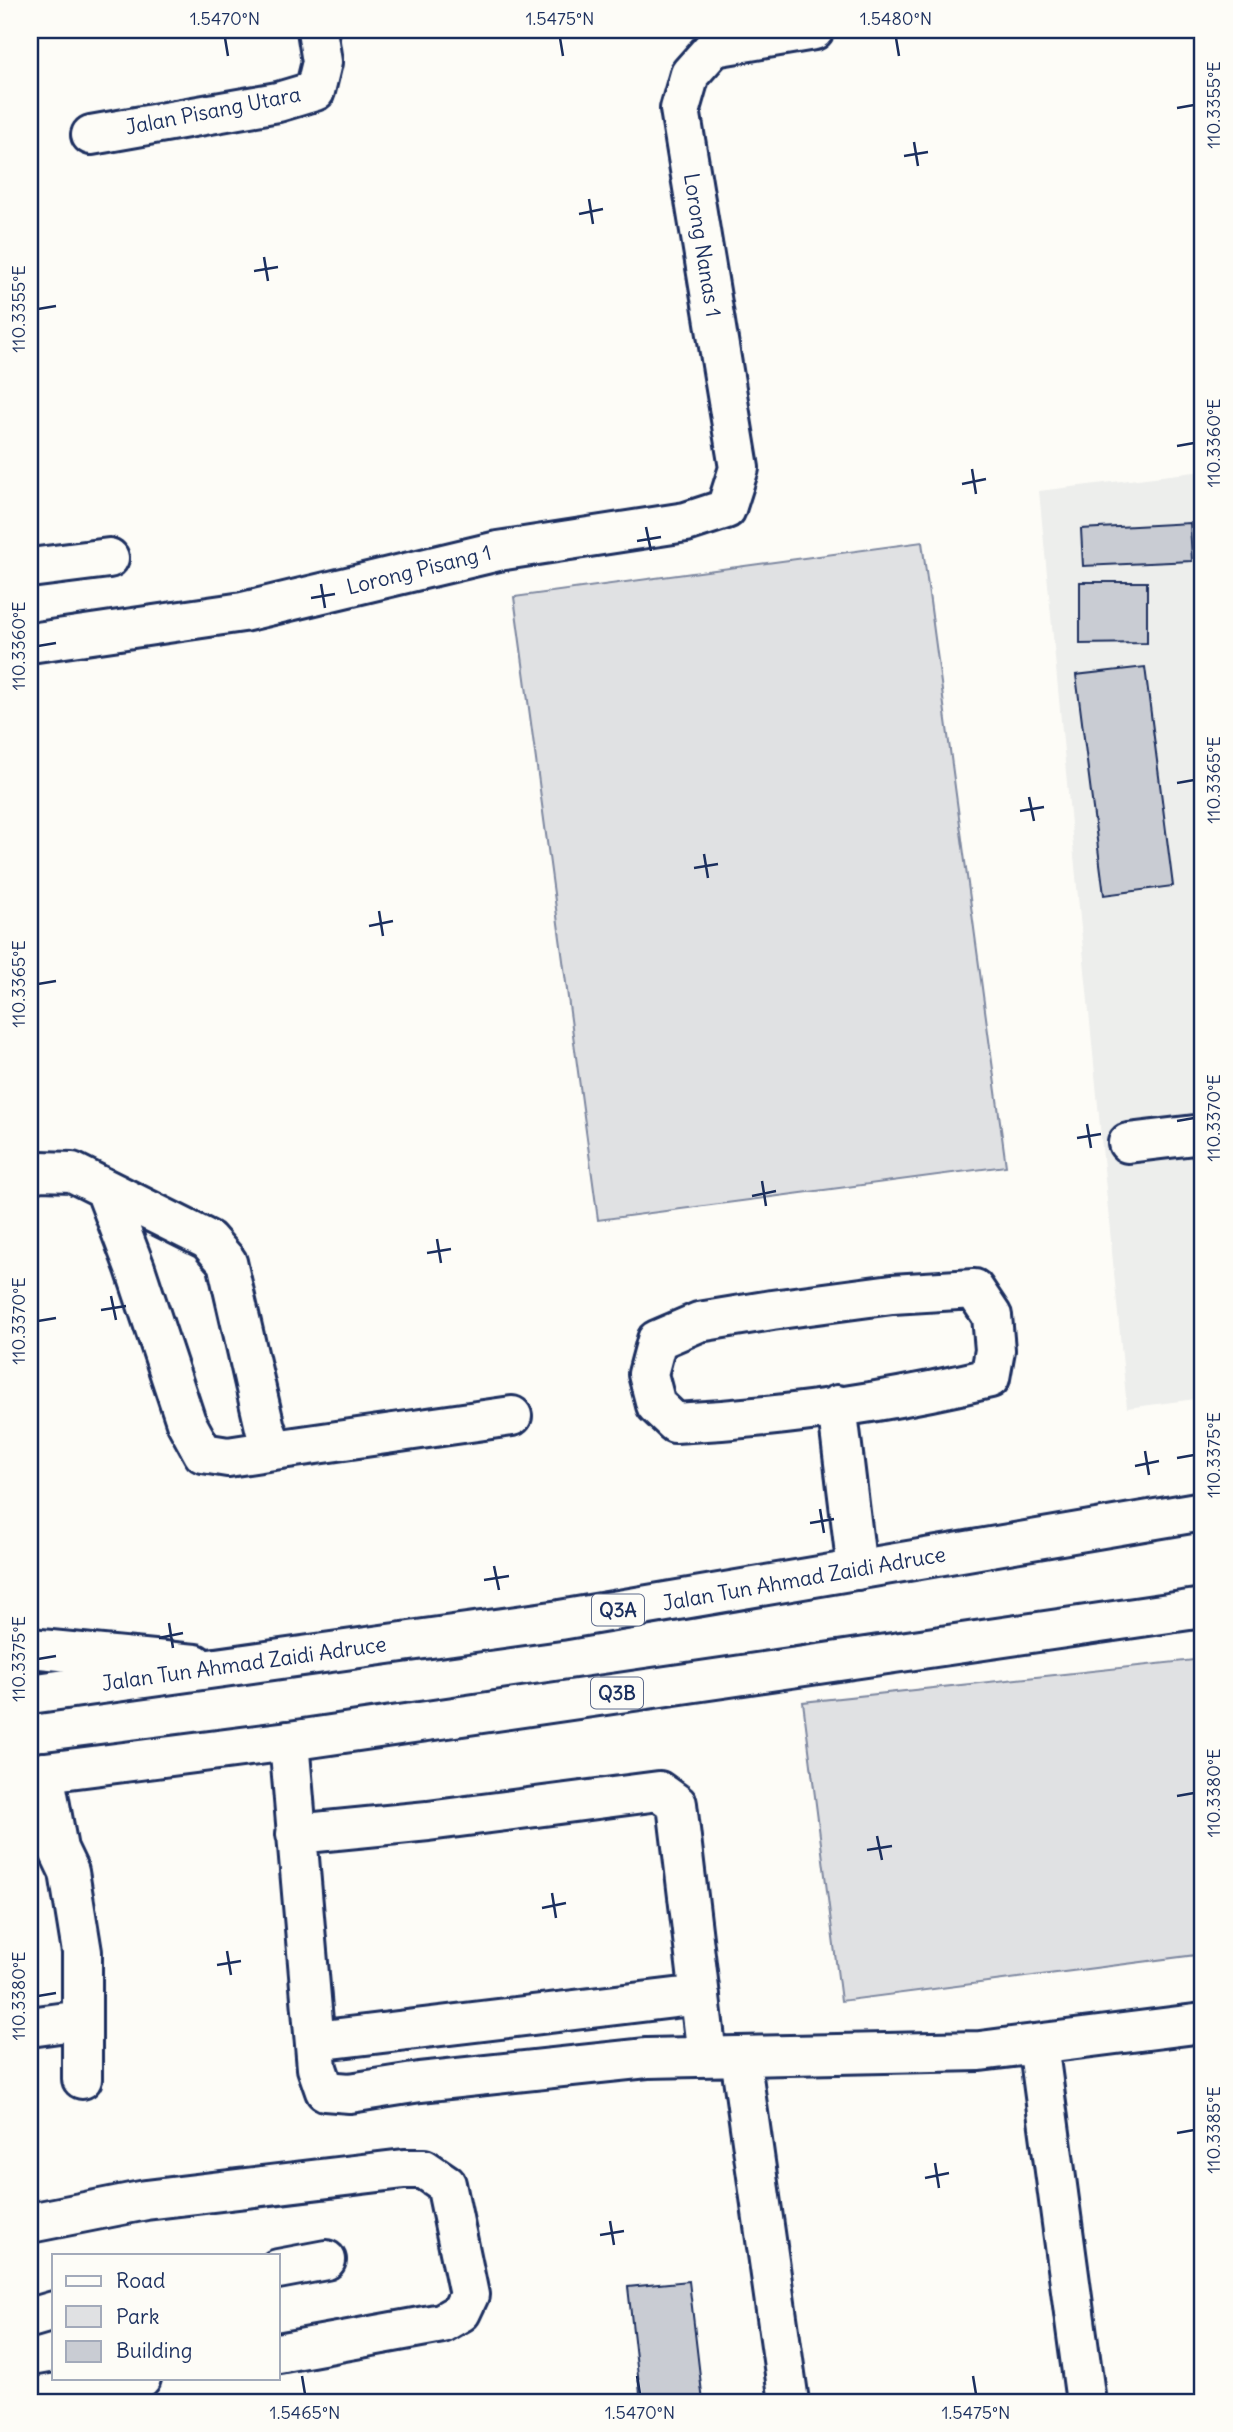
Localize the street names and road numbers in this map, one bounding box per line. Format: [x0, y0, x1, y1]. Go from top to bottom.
street label: Jalan Pisang Utara [123, 80, 303, 141]
street label: Lorong Nanas 1 [678, 171, 727, 319]
street label: Lorong Pisang 1 [344, 538, 494, 601]
street label: Jalan Tun Ahmad Zaidi Adruce [660, 1540, 948, 1617]
road number: Q3A [592, 1594, 644, 1626]
street label: Jalan Tun Ahmad Zaidi Adruce [100, 1630, 388, 1697]
road number: Q3B [591, 1678, 643, 1708]

